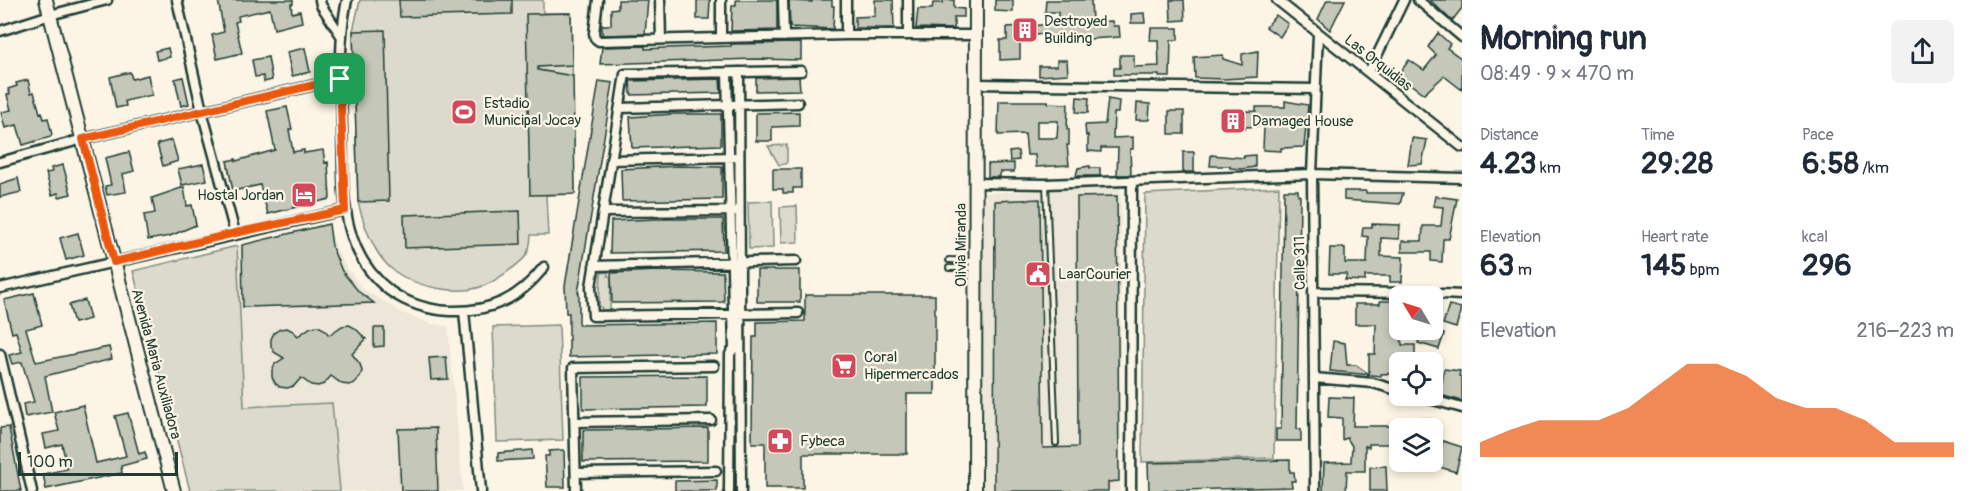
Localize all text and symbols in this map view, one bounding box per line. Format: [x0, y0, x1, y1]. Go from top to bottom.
place label: Destroyed Building [1044, 12, 1108, 48]
building icon: Destroyed Building [1010, 15, 1040, 45]
text: Morning run [1480, 18, 1647, 59]
button: share [1891, 20, 1954, 83]
street label: Las Orquidias [1340, 31, 1416, 96]
pin [314, 53, 365, 104]
text: 08:49 · 9 × 470 m [1480, 61, 1634, 86]
icon: arrive [323, 62, 356, 95]
place label: Estadio Municipal Jocay [484, 94, 582, 130]
sports icon: Estadio Municipal Jocay [449, 97, 479, 127]
building icon: Damaged House [1218, 106, 1248, 136]
place label: Damaged House [1252, 112, 1354, 131]
text: Distance [1480, 125, 1539, 145]
text: Time [1641, 125, 1674, 145]
text: Pace [1802, 125, 1834, 145]
text: 4.23 [1480, 145, 1537, 182]
text: 29:28 [1641, 145, 1713, 182]
text: 6:58 [1802, 145, 1859, 182]
text: km [1537, 158, 1561, 178]
text: /km [1859, 158, 1889, 178]
hotel icon: Hostal Jordan [289, 180, 319, 210]
place label: Hostal Jordan [197, 186, 284, 205]
street label: Olivia Miranda [952, 203, 971, 287]
text: Elevation [1480, 227, 1541, 247]
text: Heart rate [1641, 227, 1708, 247]
text: kcal [1802, 227, 1828, 247]
street label: Calle 311 [1290, 236, 1310, 290]
text: 63 [1480, 247, 1514, 284]
text: 145 [1641, 247, 1686, 284]
text: 296 [1802, 247, 1852, 284]
public building icon: LaarCourier [1023, 259, 1053, 289]
text: m [1514, 260, 1532, 280]
text: bpm [1686, 260, 1719, 280]
place label: LaarCourier [1058, 265, 1132, 284]
north arrow [1389, 286, 1443, 340]
map controls [1389, 286, 1443, 472]
street label: Avenida Maria Auxiliadora [127, 287, 185, 441]
text: Elevation [1480, 318, 1556, 343]
text: 216–223 m [1857, 318, 1954, 343]
place label: Coral Hipermercados [864, 348, 959, 384]
supermarket icon: Coral Hipermercados [829, 351, 859, 381]
button: locate [1389, 352, 1443, 406]
button: layers [1389, 418, 1443, 472]
pharmacy icon: Fybeca [765, 426, 795, 456]
place label: Fybeca [800, 432, 845, 451]
scale bar [18, 449, 178, 476]
text: 100 m [27, 452, 73, 472]

